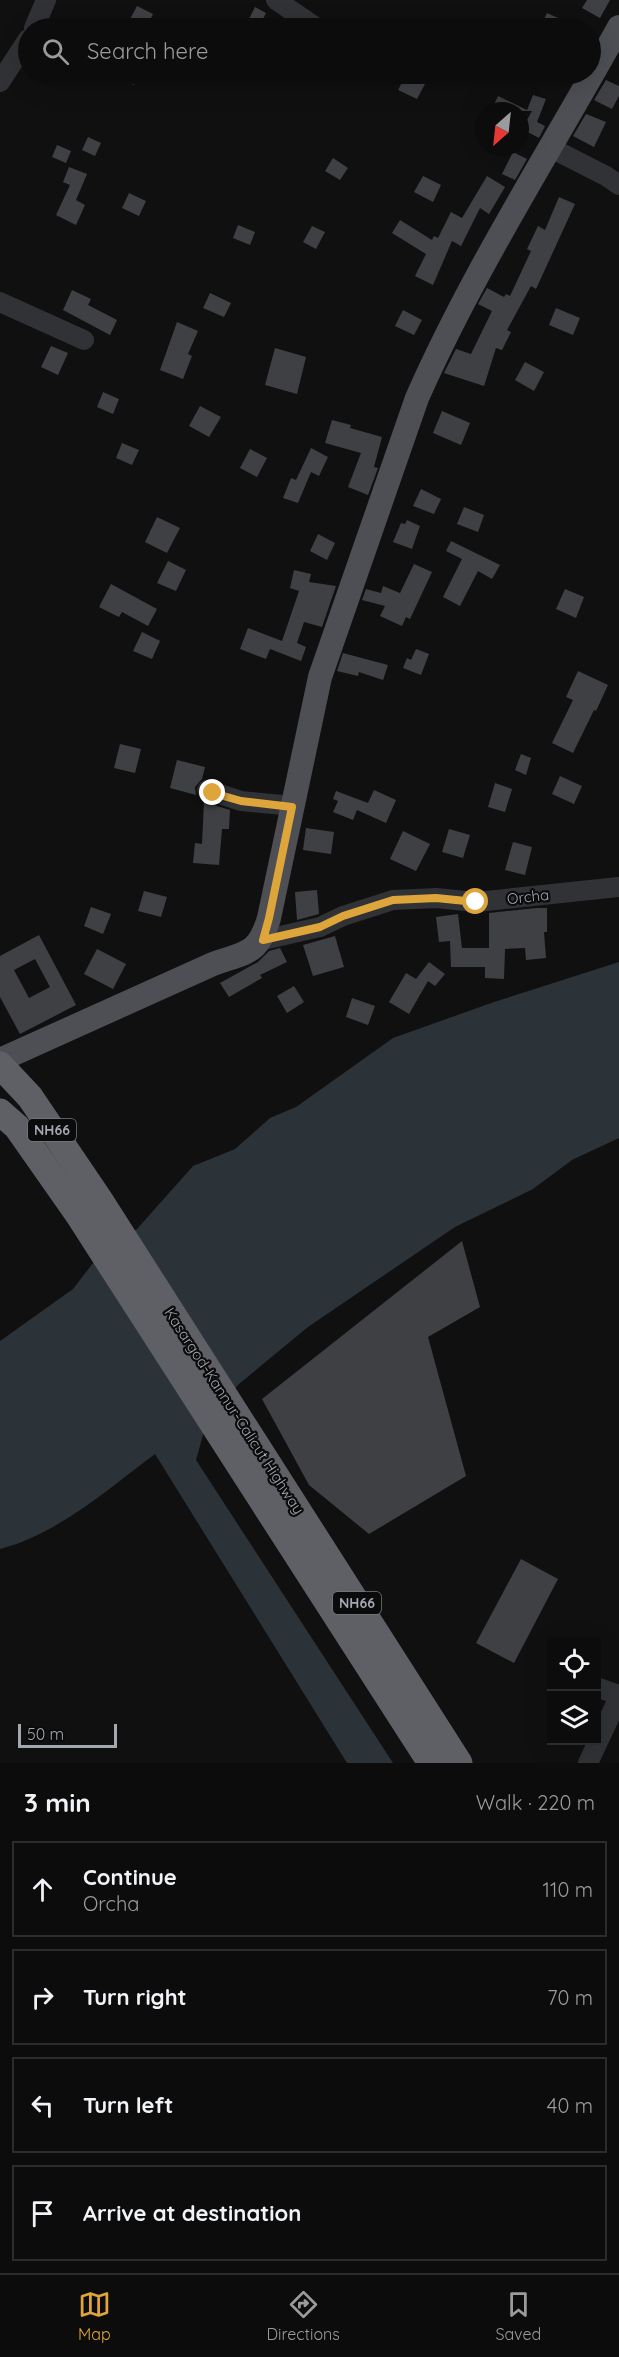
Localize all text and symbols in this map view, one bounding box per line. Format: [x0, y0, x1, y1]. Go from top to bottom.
search box [18, 18, 601, 84]
icon: search [39, 35, 72, 68]
text: Search here [87, 37, 208, 65]
north arrow [475, 102, 529, 156]
route end [199, 779, 225, 805]
street label: Orcha [506, 885, 550, 908]
route start [462, 888, 488, 914]
road number: NH66 [28, 1119, 76, 1141]
street label: Kasargod-Kannur-Calicut Highway [160, 1304, 308, 1518]
road number: NH66 [333, 1592, 381, 1614]
map controls [547, 1637, 601, 1745]
button: locate [547, 1637, 601, 1691]
button: layers [547, 1691, 601, 1745]
scale bar [18, 1721, 117, 1748]
text: 50 m [27, 1724, 64, 1744]
text: 3 min [24, 1786, 91, 1819]
text: Walk · 220 m [476, 1790, 595, 1815]
text: Continue [83, 1863, 177, 1891]
icon: ahead [26, 1873, 59, 1906]
text: 110 m [543, 1877, 593, 1902]
text: Orcha [83, 1891, 139, 1916]
icon: right [26, 1981, 59, 2014]
text: Turn right [83, 1983, 187, 2011]
text: 70 m [547, 1985, 593, 2010]
icon: left [26, 2089, 59, 2122]
text: Turn left [83, 2091, 173, 2119]
text: 40 m [547, 2093, 593, 2118]
icon: arrive [26, 2197, 59, 2230]
text: Arrive at destination [83, 2199, 301, 2227]
tab: Map [78, 2288, 111, 2344]
tab: Directions [267, 2288, 340, 2344]
tab: Saved [496, 2288, 541, 2344]

